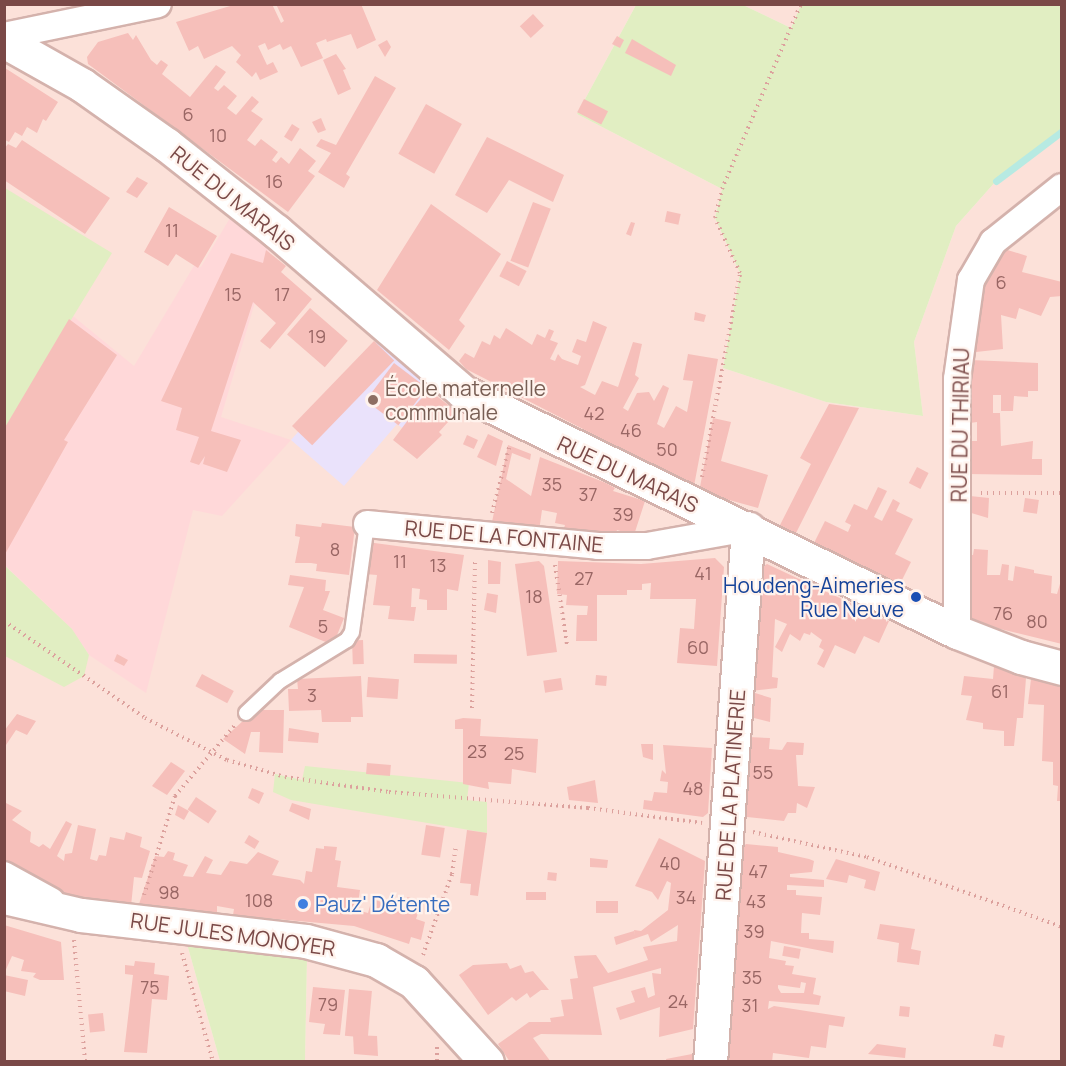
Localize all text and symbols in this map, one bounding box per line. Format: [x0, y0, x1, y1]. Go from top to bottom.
house number: 6 [182, 103, 194, 125]
house number: 10 [209, 124, 227, 146]
street label: RUE DU MARAIS [166, 140, 300, 256]
house number: 16 [265, 170, 283, 192]
house number: 11 [165, 219, 179, 241]
house number: 6 [995, 271, 1007, 293]
house number: 15 [224, 283, 242, 305]
house number: 17 [274, 283, 290, 305]
house number: 19 [308, 325, 326, 347]
street label: RUE DU THIRIAU [946, 347, 974, 503]
place label: École maternelle communale [385, 375, 546, 425]
marker: École maternelle communale [366, 393, 380, 407]
house number: 42 [584, 402, 604, 424]
house number: 46 [620, 419, 642, 441]
street label: RUE DU MARAIS [554, 430, 702, 518]
house number: 50 [656, 438, 678, 460]
house number: 35 [542, 473, 562, 495]
house number: 37 [579, 483, 597, 505]
house number: 39 [612, 503, 634, 525]
street label: RUE DE LA FONTAINE [404, 515, 604, 557]
house number: 8 [330, 538, 340, 560]
house number: 11 [393, 550, 407, 572]
house number: 13 [430, 554, 446, 576]
house number: 41 [694, 562, 712, 584]
house number: 27 [574, 567, 594, 589]
place label: Houdeng-Aimeries Rue Neuve [723, 572, 904, 622]
house number: 18 [525, 585, 543, 607]
marker: Houdeng-Aimeries Rue Neuve [909, 590, 923, 604]
house number: 76 [993, 602, 1013, 624]
house number: 80 [1026, 610, 1048, 632]
house number: 5 [318, 615, 328, 637]
house number: 60 [687, 636, 709, 658]
house number: 61 [991, 680, 1009, 702]
house number: 3 [307, 684, 317, 706]
street label: RUE DE LA PLATINERIE [710, 688, 750, 902]
house number: 23 [467, 740, 487, 762]
house number: 25 [504, 742, 524, 764]
house number: 55 [753, 761, 773, 783]
house number: 48 [682, 777, 704, 799]
house number: 40 [659, 852, 681, 874]
house number: 47 [748, 860, 768, 882]
house number: 98 [158, 881, 180, 903]
house number: 34 [676, 886, 696, 908]
house number: 108 [245, 889, 273, 911]
house number: 43 [746, 890, 766, 912]
place label: Pauz' Détente [315, 891, 450, 917]
marker: Pauz' Détente [296, 897, 310, 911]
street label: RUE JULES MONOYER [129, 907, 337, 961]
house number: 39 [743, 920, 765, 942]
house number: 35 [742, 966, 762, 988]
house number: 75 [140, 976, 160, 998]
house number: 24 [668, 990, 688, 1012]
house number: 79 [318, 993, 338, 1015]
house number: 31 [742, 994, 758, 1016]

